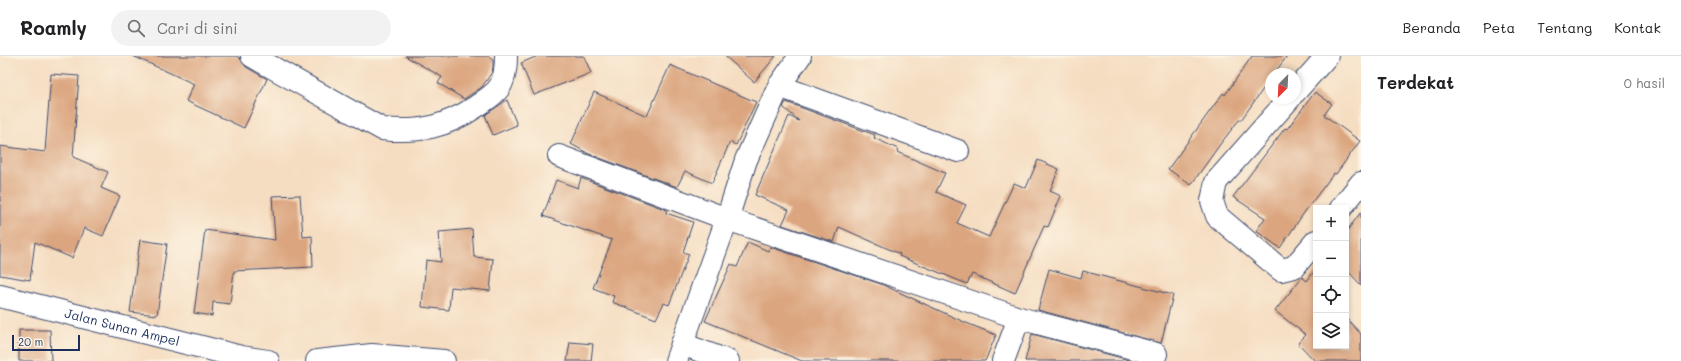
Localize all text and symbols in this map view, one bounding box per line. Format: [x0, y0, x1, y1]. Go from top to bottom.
search box [111, 10, 391, 46]
text: Roamly [20, 15, 87, 40]
icon: search [125, 17, 147, 39]
text: Cari di sini [157, 18, 238, 38]
text: Beranda [1403, 18, 1461, 37]
text: Peta [1483, 18, 1515, 37]
text: Tentang [1537, 18, 1592, 37]
text: Kontak [1614, 18, 1661, 37]
north arrow [1265, 68, 1301, 104]
text: Terdekat [1377, 71, 1454, 93]
text: 0 hasil [1624, 74, 1665, 91]
map controls [1313, 205, 1349, 349]
button: + [1313, 205, 1349, 241]
button: − [1313, 241, 1349, 277]
button: locate [1313, 277, 1349, 313]
street label: Jalan Sunan Ampel [63, 304, 181, 349]
button: layers [1313, 313, 1349, 349]
scale bar [12, 333, 80, 352]
text: 20 m [18, 334, 43, 349]

